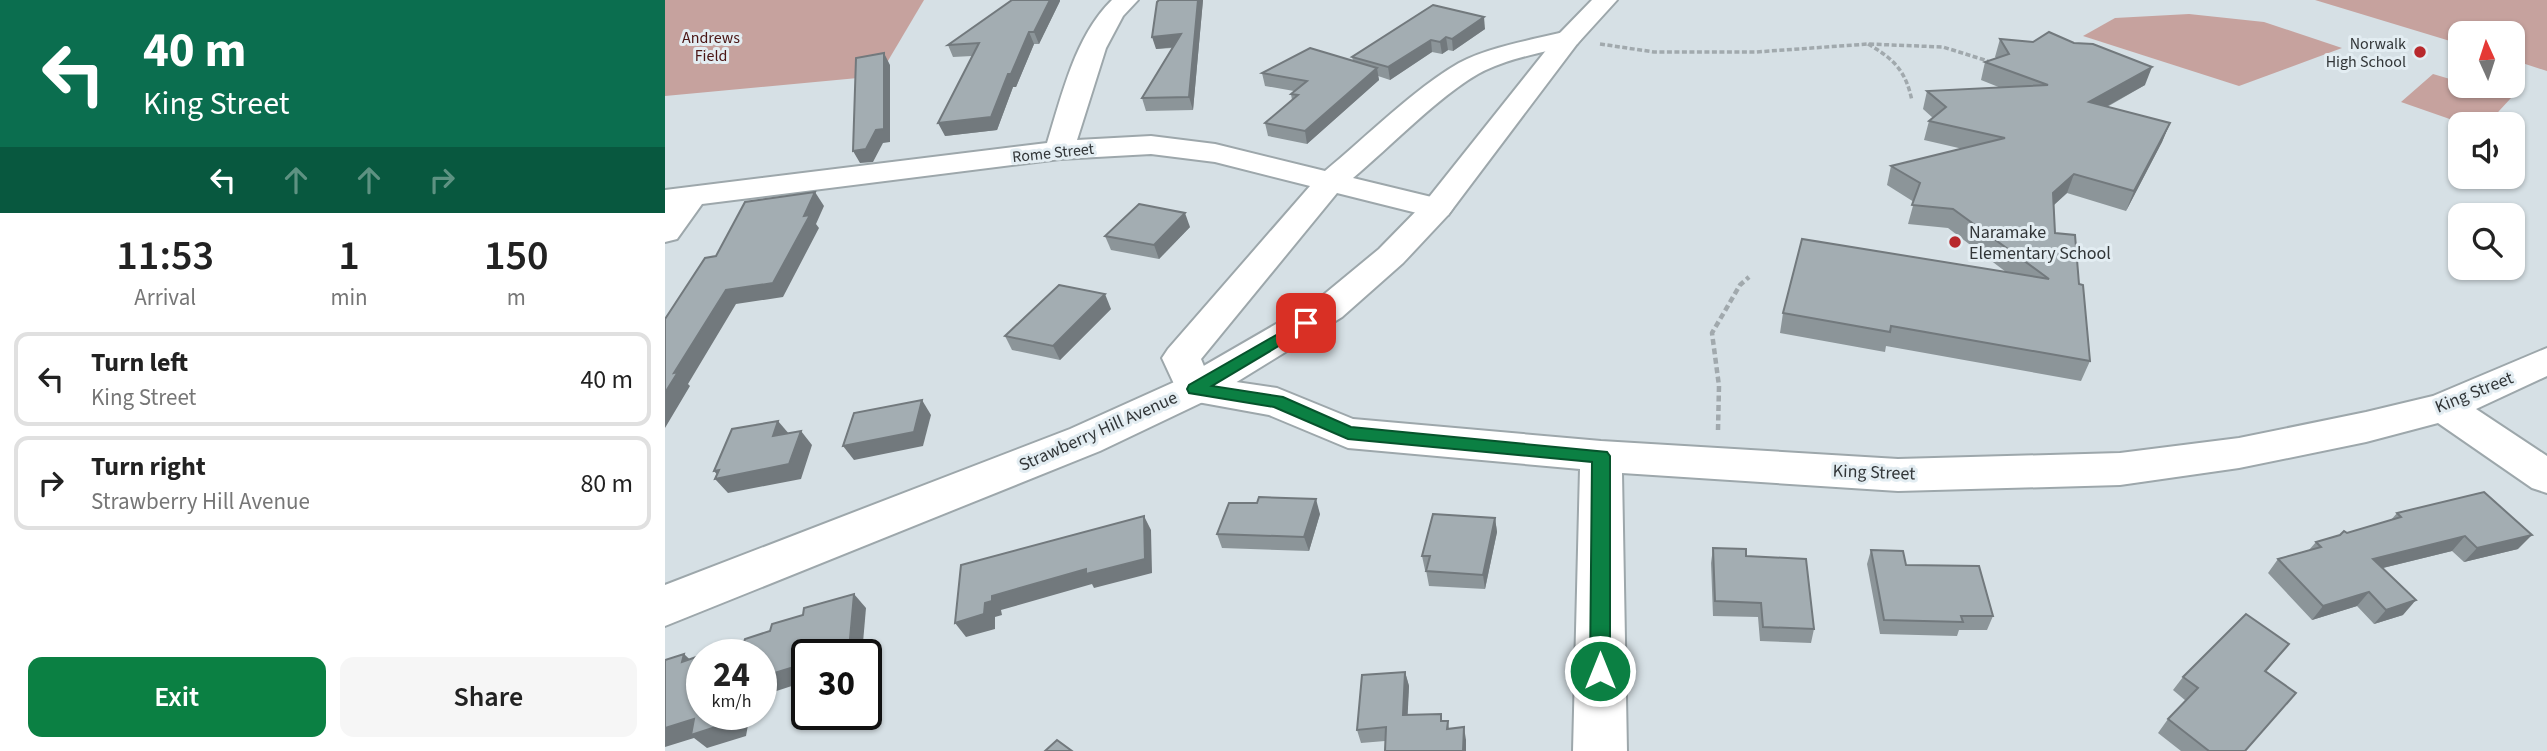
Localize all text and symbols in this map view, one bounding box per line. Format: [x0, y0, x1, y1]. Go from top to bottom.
text: 40 m [143, 16, 247, 86]
north arrow [2448, 21, 2525, 98]
map controls [2448, 21, 2525, 280]
park label: Andrews Field [682, 27, 740, 67]
icon: left [28, 28, 119, 119]
place label: Norwalk High School [2326, 33, 2406, 73]
marker: Norwalk High School [2412, 44, 2428, 60]
text: King Street [143, 81, 290, 127]
button: sound [2448, 112, 2525, 189]
street label: Rome Street [1011, 138, 1096, 168]
icon: left [204, 161, 242, 199]
icon: ahead [277, 161, 315, 199]
icon: ahead [350, 161, 388, 199]
icon: right [423, 161, 461, 199]
button: search [2448, 203, 2525, 280]
place label: Naramake Elementary School [1969, 220, 2111, 266]
text: 11:53 [116, 226, 214, 286]
text: 1 [338, 226, 360, 286]
text: 150 [484, 226, 549, 286]
marker: Naramake Elementary School [1947, 234, 1963, 250]
text: Arrival [134, 281, 196, 314]
text: min [330, 281, 368, 314]
text: m [507, 281, 526, 314]
pin [1276, 293, 1336, 353]
icon: arrive [1287, 304, 1325, 342]
text: Turn left [91, 344, 188, 381]
icon: left [32, 360, 70, 398]
text: 40 m [580, 361, 633, 398]
street label: King Street [2431, 365, 2517, 420]
text: King Street [91, 381, 196, 414]
street label: Strawberry Hill Avenue [1015, 385, 1182, 478]
text: Turn right [91, 448, 206, 485]
street label: King Street [1832, 459, 1916, 486]
icon: right [32, 464, 70, 502]
text: 80 m [580, 465, 633, 502]
text: Strawberry Hill Avenue [91, 485, 310, 518]
position arrow [1563, 634, 1637, 708]
speed limit sign: 30 [791, 639, 882, 730]
text: 24 [713, 650, 750, 700]
button: Exit [28, 657, 326, 737]
button: Share [340, 657, 637, 737]
text: km/h [712, 689, 751, 714]

